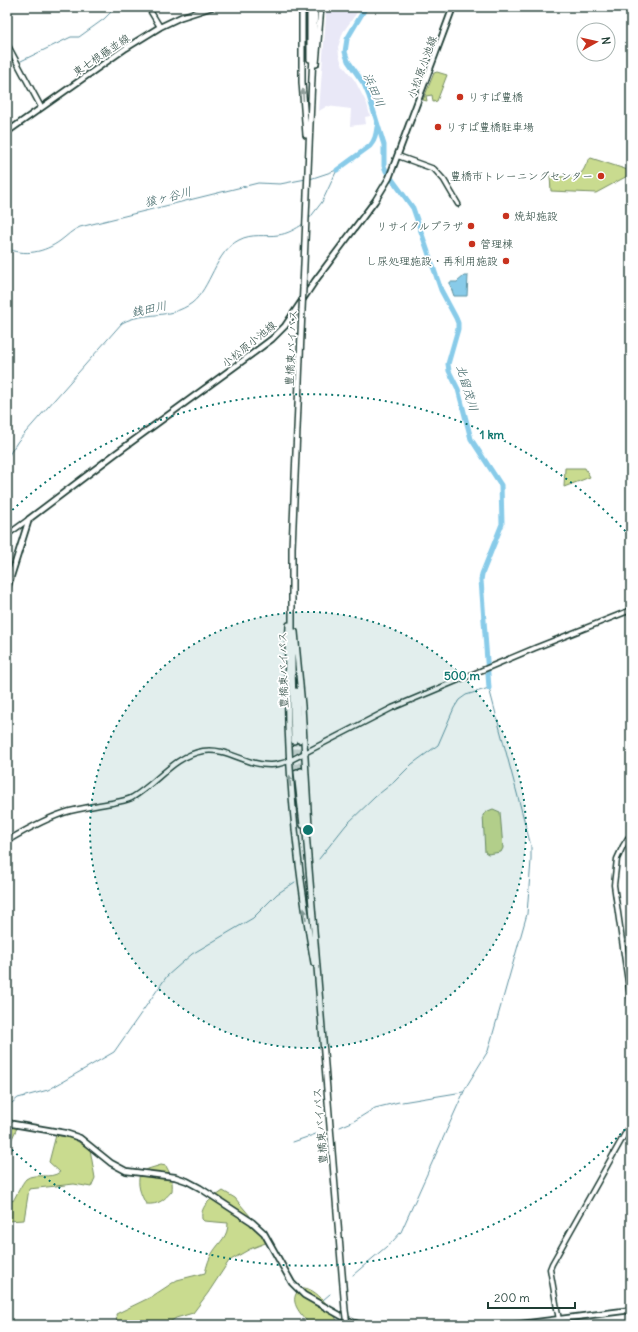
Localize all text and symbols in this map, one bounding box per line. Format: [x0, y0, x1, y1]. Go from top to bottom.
north arrow [576, 22, 616, 62]
street label: 東七根藤並線 [70, 31, 132, 79]
street label: 小松原小池線 [404, 34, 440, 100]
text: N [598, 36, 613, 45]
water label: 浜田川 [361, 70, 388, 109]
one-way arrow [300, 89, 307, 101]
place label: りすぱ豊橋 [468, 90, 523, 104]
marker: りすぱ豊橋 [455, 92, 465, 102]
place label: りすぱ豊橋駐車場 [446, 120, 534, 134]
marker: りすぱ豊橋駐車場 [433, 122, 443, 132]
place label: 豊橋市トレーニングセンター [450, 169, 593, 183]
marker: 豊橋市トレーニングセンター [596, 171, 606, 181]
water label: 猿ヶ谷川 [143, 183, 193, 210]
place label: 焼却施設 [514, 209, 558, 223]
marker: 焼却施設 [501, 211, 511, 221]
place label: リサイクルプラザ [377, 219, 463, 233]
marker: リサイクルプラザ [466, 221, 476, 231]
place label: 管理棟 [480, 237, 513, 251]
marker: 管理棟 [467, 239, 477, 249]
place label: し尿処理施設・再利用施設 [366, 254, 498, 268]
marker: し尿処理施設・再利用施設 [501, 256, 511, 266]
water label: 銭田川 [130, 297, 168, 320]
street label: 豊橋東バイパス [282, 309, 300, 387]
street label: 小松原小池線 [219, 318, 279, 370]
water label: 北留茂川 [453, 363, 482, 413]
text: 1 km [480, 427, 505, 442]
street label: 豊橋東バイパス [275, 631, 291, 709]
text: 500 m [444, 668, 481, 683]
one-way arrow [287, 775, 294, 787]
centre of rings [301, 823, 315, 837]
one-way arrow [302, 907, 308, 920]
street label: 豊橋東バイパス [310, 1087, 330, 1165]
scale bar [488, 1284, 575, 1310]
text: 200 m [494, 1290, 530, 1305]

